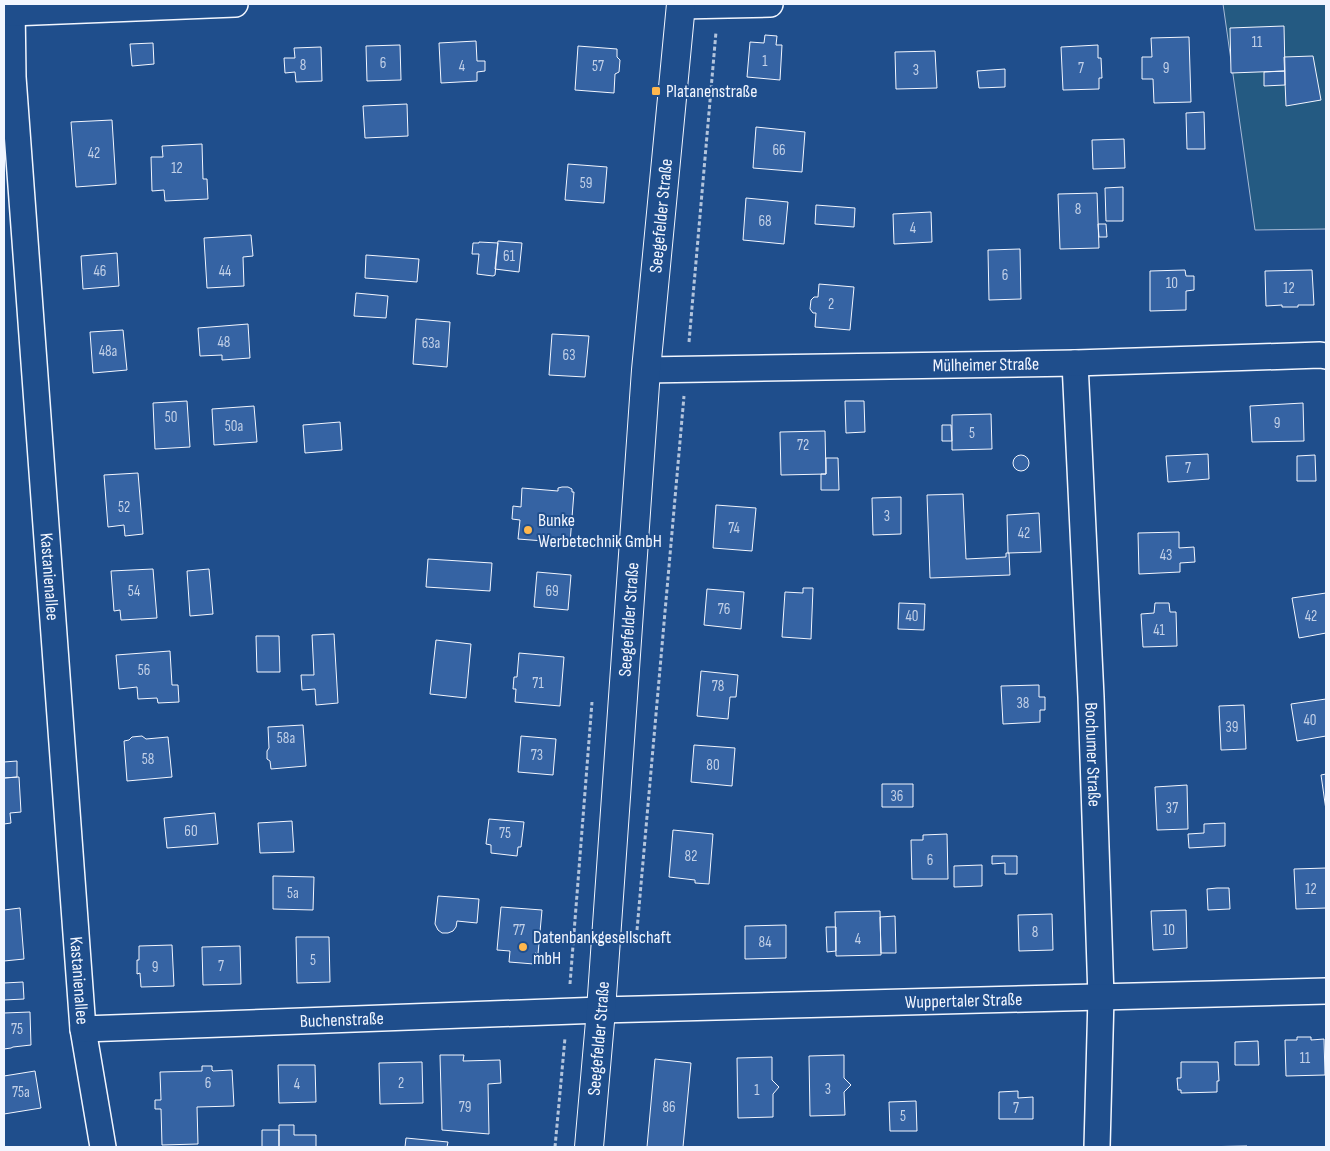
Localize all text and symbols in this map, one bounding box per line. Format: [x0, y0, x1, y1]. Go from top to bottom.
house number: 11 [1252, 33, 1263, 52]
house number: 1 [762, 52, 768, 71]
house number: 6 [380, 54, 386, 73]
house number: 8 [300, 56, 306, 75]
house number: 4 [459, 57, 465, 76]
house number: 57 [592, 57, 604, 76]
house number: 7 [1078, 59, 1084, 78]
house number: 9 [1163, 59, 1169, 78]
house number: 3 [913, 61, 919, 80]
place label: Platanenstraße [666, 81, 757, 102]
marker: Platanenstraße [650, 85, 662, 97]
house number: 66 [772, 141, 786, 160]
house number: 42 [88, 144, 100, 163]
street label: Seegefelder Straße [645, 158, 677, 274]
house number: 12 [171, 159, 183, 178]
house number: 59 [580, 174, 592, 193]
house number: 8 [1075, 200, 1081, 219]
house number: 68 [758, 212, 772, 231]
house number: 4 [910, 219, 916, 238]
house number: 61 [503, 247, 516, 266]
house number: 46 [94, 262, 106, 281]
house number: 44 [219, 262, 231, 281]
house number: 6 [1002, 266, 1008, 285]
house number: 10 [1166, 274, 1178, 293]
house number: 12 [1283, 279, 1295, 298]
house number: 2 [828, 295, 834, 314]
house number: 48 [218, 333, 230, 352]
house number: 63a [422, 334, 441, 353]
house number: 48a [99, 342, 118, 361]
house number: 63 [563, 346, 575, 365]
street label: Mülheimer Straße [932, 353, 1039, 376]
house number: 50 [165, 408, 177, 427]
house number: 9 [1274, 414, 1280, 433]
house number: 50a [225, 417, 243, 436]
house number: 5 [969, 424, 975, 443]
house number: 72 [797, 436, 809, 455]
house number: 7 [1185, 459, 1191, 478]
house number: 52 [118, 498, 130, 517]
house number: 3 [884, 507, 890, 526]
place label: Bunke Werbetechnik GmbH [538, 510, 662, 552]
house number: 74 [728, 519, 740, 538]
marker: Bunke Werbetechnik GmbH [522, 524, 534, 536]
house number: 42 [1018, 524, 1030, 543]
street label: Kastanienallee [36, 532, 63, 621]
house number: 43 [1160, 546, 1172, 565]
street label: Seegefelder Straße [614, 562, 643, 677]
house number: 54 [128, 582, 140, 601]
house number: 69 [545, 582, 559, 601]
house number: 76 [718, 600, 730, 619]
house number: 40 [906, 607, 918, 626]
house number: 42 [1305, 607, 1317, 626]
house number: 41 [1153, 621, 1166, 640]
house number: 56 [138, 661, 150, 680]
house number: 71 [532, 674, 544, 693]
house number: 78 [712, 677, 724, 696]
house number: 38 [1017, 694, 1029, 713]
street label: Bochumer Straße [1081, 702, 1105, 807]
house number: 40 [1304, 711, 1316, 730]
house number: 39 [1226, 718, 1238, 737]
house number: 58a [277, 729, 295, 748]
house number: 73 [531, 746, 543, 765]
house number: 58 [142, 750, 154, 769]
house number: 80 [706, 756, 720, 775]
house number: 36 [891, 787, 903, 806]
house number: 37 [1166, 799, 1178, 818]
house number: 60 [184, 822, 198, 841]
house number: 75 [499, 824, 511, 843]
house number: 82 [685, 847, 697, 866]
house number: 6 [927, 851, 933, 870]
house number: 12 [1305, 880, 1317, 899]
house number: 5a [287, 884, 299, 903]
house number: 77 [513, 921, 525, 940]
house number: 10 [1163, 921, 1175, 940]
house number: 8 [1032, 923, 1038, 942]
place label: Datenbankgesellschaft mbH [533, 927, 672, 969]
house number: 4 [855, 930, 861, 949]
house number: 84 [758, 933, 772, 952]
street label: Kastanienallee [66, 936, 93, 1025]
marker: Datenbankgesellschaft mbH [517, 941, 529, 953]
house number: 5 [310, 951, 316, 970]
house number: 7 [218, 957, 224, 976]
house number: 9 [152, 958, 158, 977]
street label: Seegefelder Straße [583, 981, 613, 1096]
street label: Wuppertaler Straße [905, 988, 1023, 1013]
street label: Buchenstraße [299, 1007, 384, 1032]
house number: 75 [11, 1020, 23, 1039]
house number: 11 [1300, 1049, 1311, 1068]
house number: 6 [205, 1074, 211, 1093]
house number: 2 [398, 1074, 404, 1093]
house number: 4 [294, 1075, 300, 1094]
house number: 3 [825, 1080, 831, 1099]
house number: 1 [754, 1081, 760, 1100]
house number: 75a [12, 1083, 30, 1102]
house number: 79 [459, 1098, 471, 1117]
house number: 86 [662, 1098, 676, 1117]
house number: 7 [1013, 1099, 1019, 1118]
house number: 5 [900, 1107, 906, 1126]

